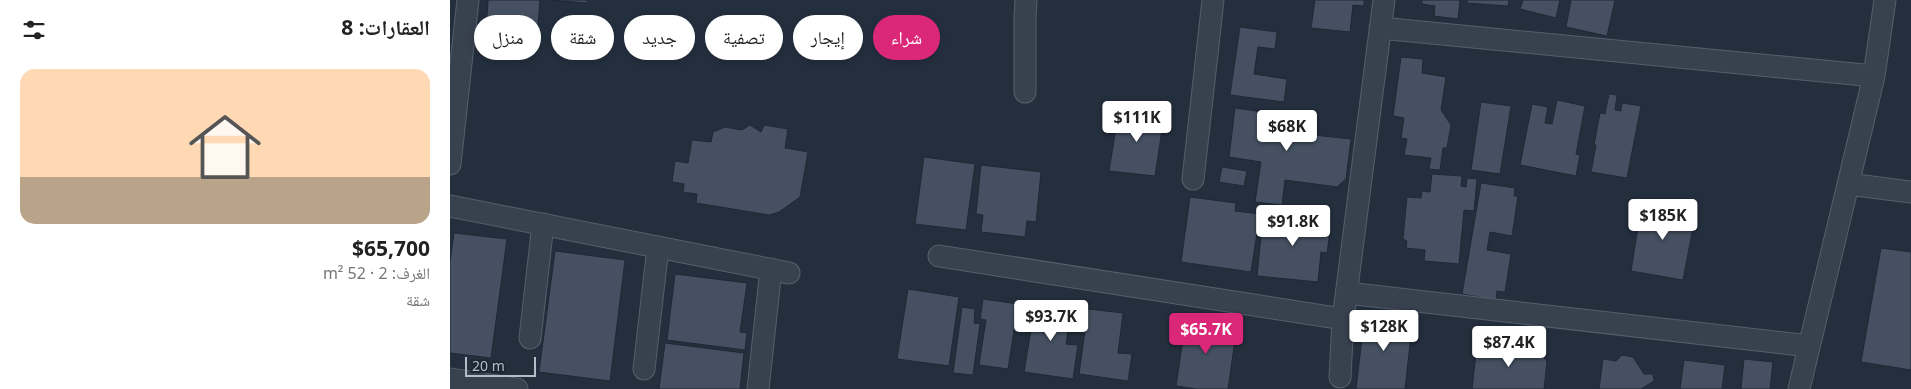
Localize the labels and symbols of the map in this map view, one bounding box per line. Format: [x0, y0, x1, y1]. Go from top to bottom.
pin: $111K [1102, 100, 1172, 143]
pin: $68K [1257, 110, 1317, 152]
pin: $185K [1628, 198, 1698, 241]
pin: $91.8K [1252, 204, 1334, 247]
pin: $93.7K [1010, 300, 1092, 342]
pin: $128K [1349, 310, 1419, 352]
pin: $65.7K [1165, 312, 1247, 355]
pin: $87.4K [1468, 326, 1550, 368]
scale bar [465, 354, 536, 377]

